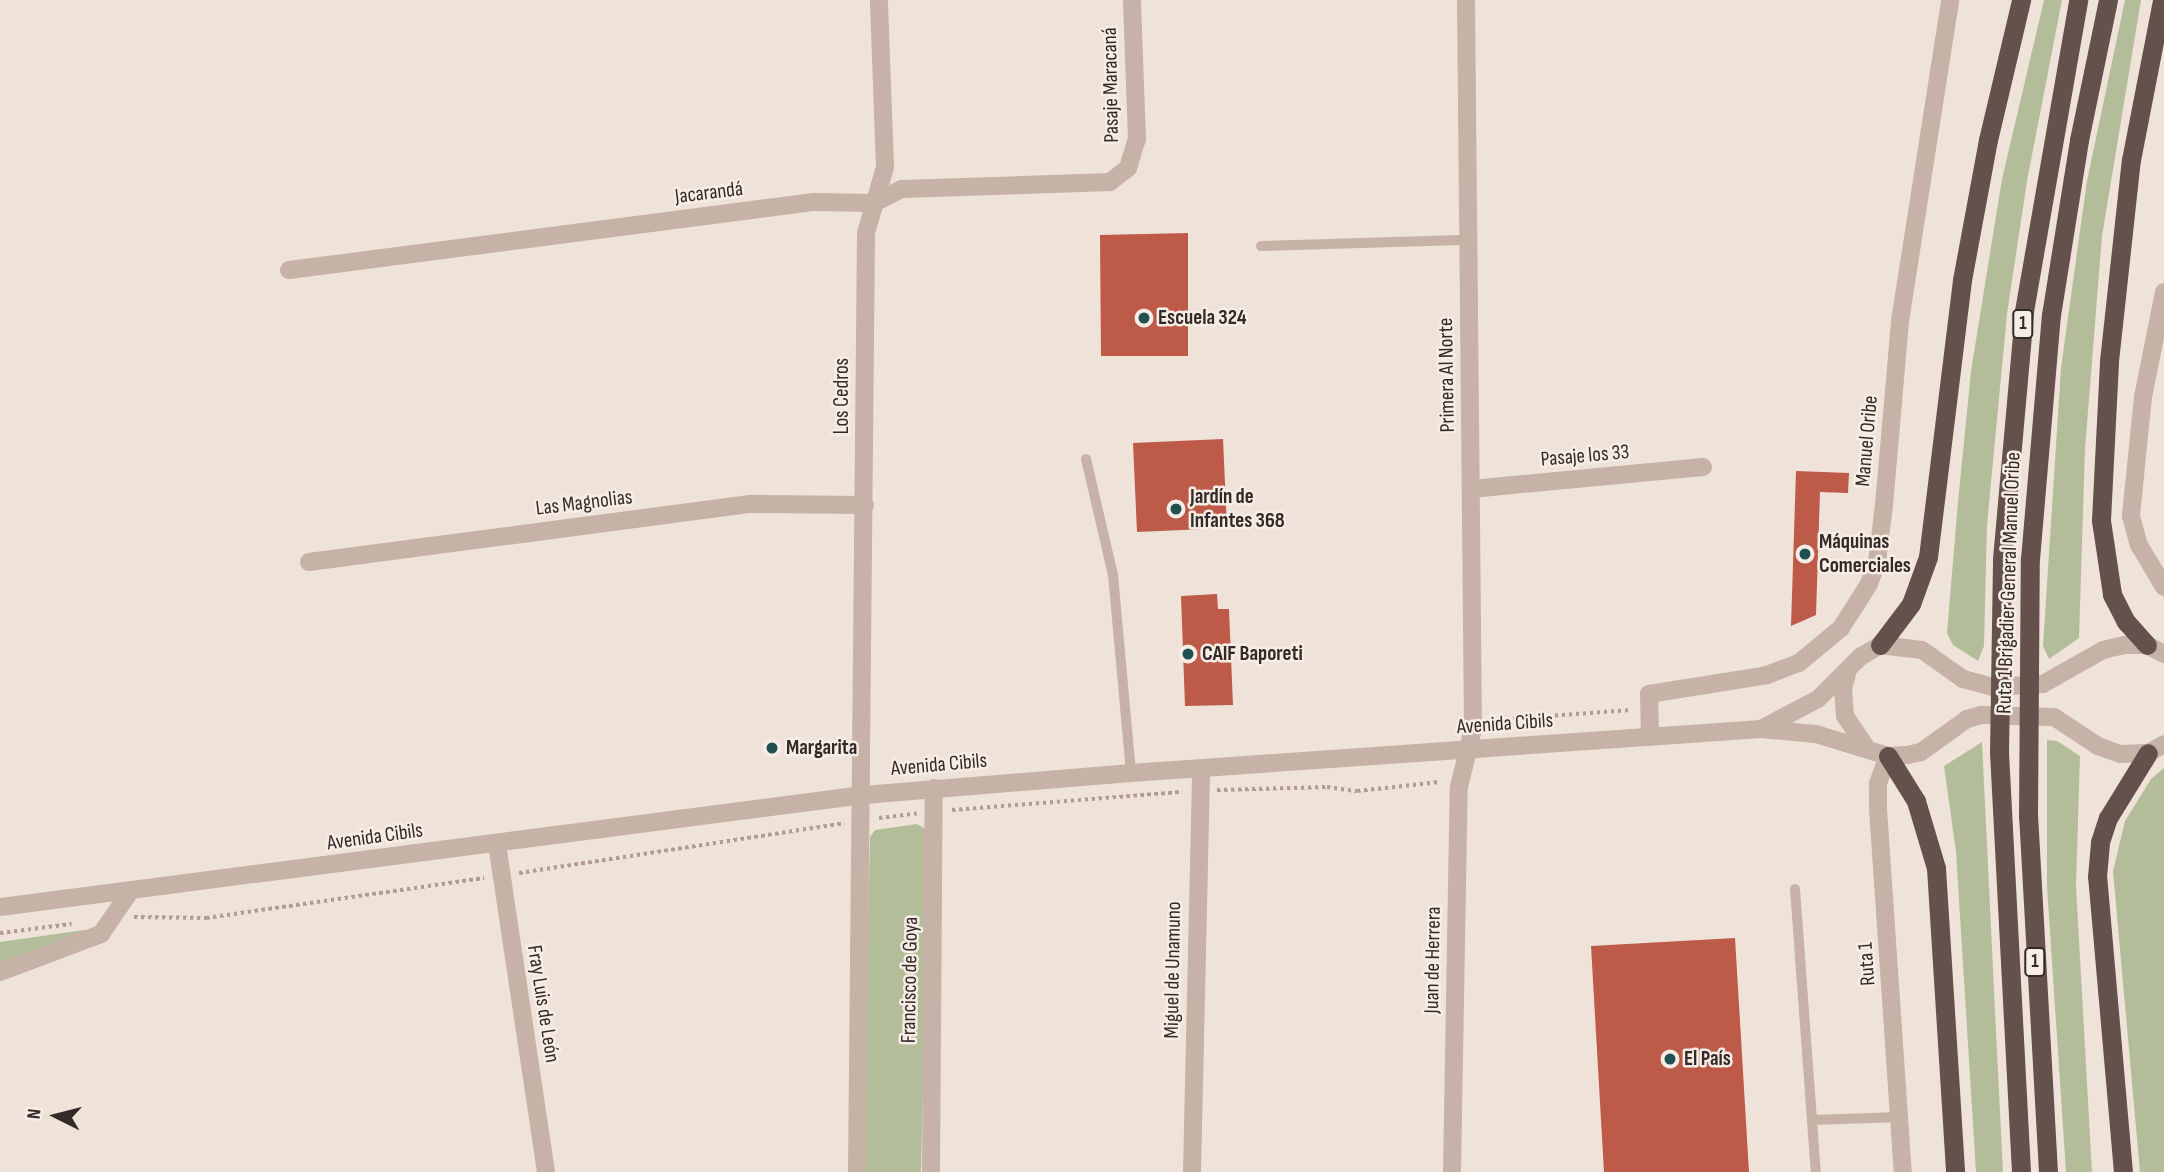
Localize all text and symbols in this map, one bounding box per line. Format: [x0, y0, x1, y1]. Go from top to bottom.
street label: Pasaje Maracaná [1097, 27, 1125, 143]
street label: Jacarandá [674, 176, 744, 210]
place label: Escuela 324 [1158, 305, 1247, 331]
road number: 1 [2011, 308, 2035, 340]
marker: Escuela 324 [1136, 310, 1152, 326]
street label: Primera Al Norte [1433, 317, 1461, 433]
street label: Los Cedros [829, 358, 855, 434]
street label: Manuel Oribe [1850, 394, 1884, 488]
street label: Pasaje los 33 [1540, 440, 1630, 472]
street label: Ruta 1 Brigadier General Manuel Oribe [1992, 452, 2026, 714]
place label: Jardín de Infantes 368 [1190, 484, 1285, 534]
street label: Las Magnolias [534, 485, 634, 521]
marker: Jardín de Infantes 368 [1168, 501, 1184, 517]
place label: Máquinas Comerciales [1819, 529, 1911, 579]
marker: Máquinas Comerciales [1797, 546, 1813, 562]
place label: CAIF Baporeti [1202, 641, 1303, 667]
marker: CAIF Baporeti [1180, 646, 1196, 662]
street label: Avenida Cibils [1456, 708, 1554, 740]
place label: Margarita [786, 735, 857, 761]
marker: Margarita [764, 740, 780, 756]
street label: Avenida Cibils [890, 748, 988, 782]
street label: Avenida Cibils [326, 818, 424, 856]
street label: Miguel de Unamuno [1159, 901, 1187, 1039]
street label: Juan de Herrera [1419, 906, 1447, 1014]
street label: Francisco de Goya [896, 917, 924, 1043]
street label: Ruta 1 [1853, 941, 1881, 987]
street label: Fray Luis de León [521, 943, 565, 1065]
road number: 1 [2023, 946, 2047, 978]
place label: El País [1684, 1046, 1731, 1072]
marker: El País [1662, 1051, 1678, 1067]
north arrow [21, 1081, 91, 1151]
text: N [23, 1108, 47, 1120]

